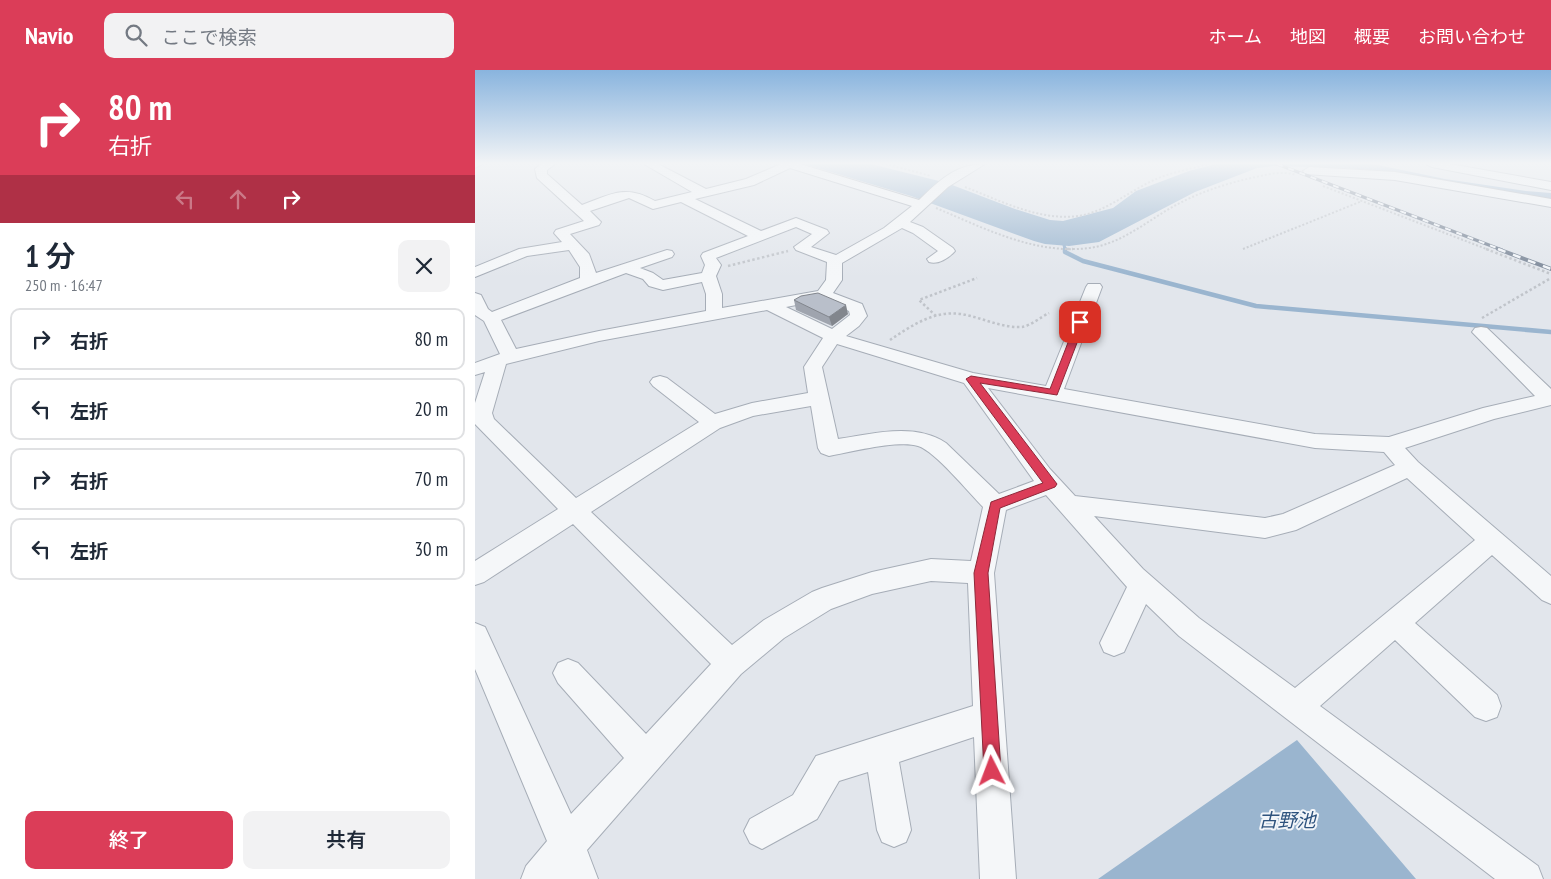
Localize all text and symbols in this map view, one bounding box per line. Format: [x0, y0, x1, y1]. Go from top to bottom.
search box [104, 13, 454, 58]
text: Navio [25, 20, 74, 51]
icon: search [122, 21, 150, 49]
text: ここで検索 [162, 25, 257, 49]
text: ホーム [1209, 25, 1262, 48]
text: 地図 [1290, 25, 1326, 48]
text: 概要 [1354, 25, 1390, 48]
text: お問い合わせ [1418, 25, 1526, 48]
text: 80 m [108, 84, 172, 130]
icon: right [25, 90, 90, 155]
text: 右折 [108, 132, 152, 160]
icon: left [171, 185, 199, 213]
icon: ahead [224, 185, 252, 213]
icon: right [277, 185, 305, 213]
text: 1 分 [25, 236, 76, 275]
button: close [398, 240, 450, 292]
text: 250 m · 16:47 [25, 275, 103, 295]
pin [1059, 301, 1101, 343]
icon: arrive [1066, 308, 1094, 336]
icon: right [27, 325, 55, 353]
text: 80 m [415, 327, 448, 351]
text: 右折 [70, 329, 108, 353]
icon: left [27, 395, 55, 423]
text: 20 m [415, 397, 448, 421]
text: 左折 [70, 399, 108, 423]
icon: right [27, 465, 55, 493]
text: 70 m [415, 467, 448, 491]
text: 右折 [70, 469, 108, 493]
icon: left [27, 535, 55, 563]
text: 30 m [415, 537, 448, 561]
text: 左折 [70, 539, 108, 563]
position arrow [965, 744, 1017, 796]
water label: 古野池 [1258, 808, 1317, 832]
button: 終了 [25, 811, 233, 869]
button: 共有 [243, 811, 450, 869]

